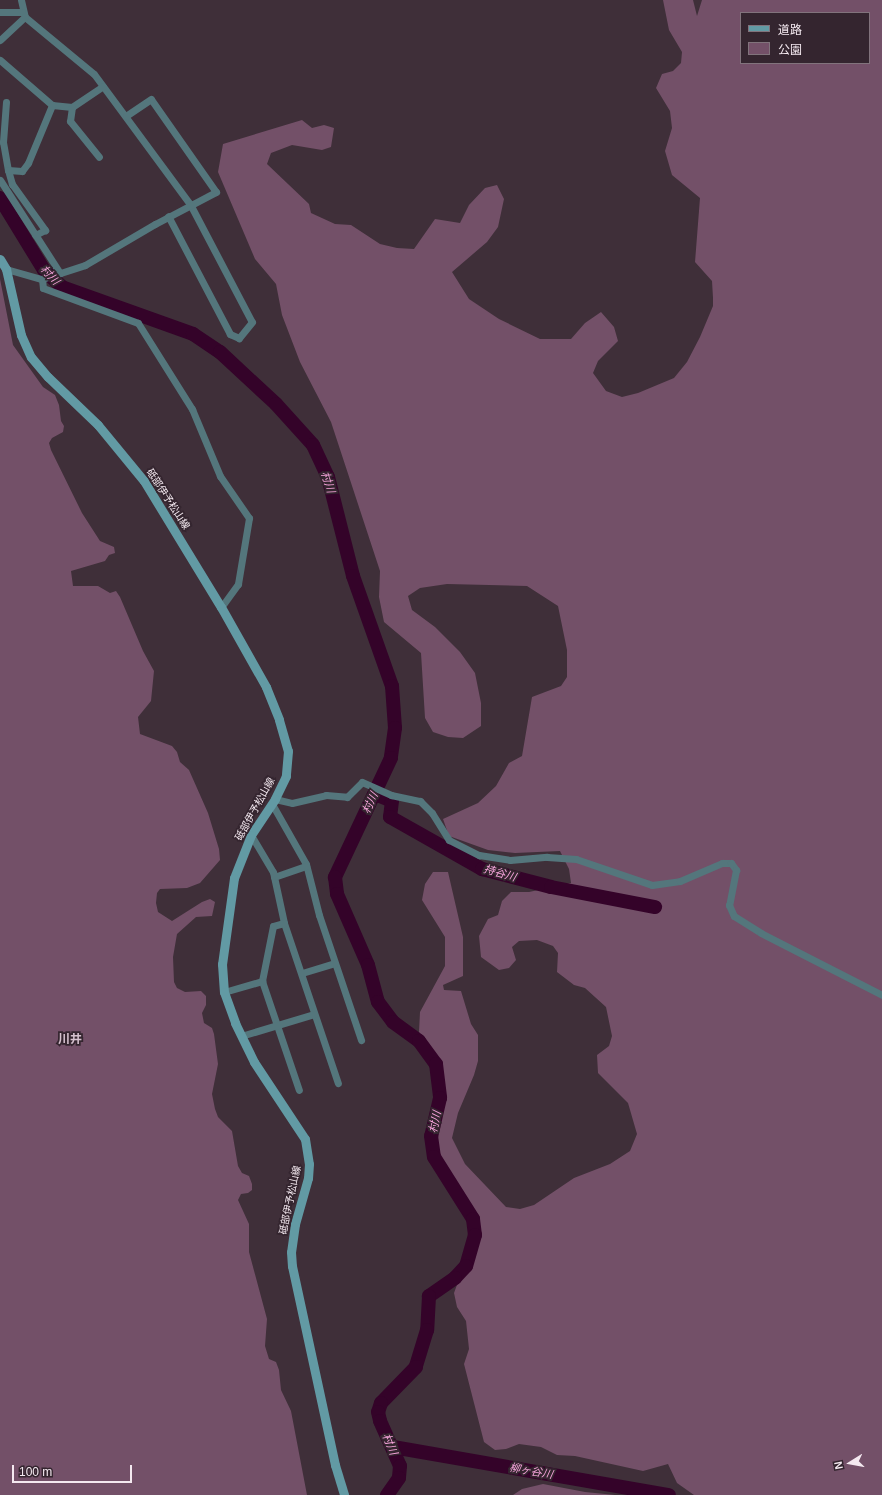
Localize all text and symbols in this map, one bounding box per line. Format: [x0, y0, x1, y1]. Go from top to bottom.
legend [740, 12, 870, 64]
text: 道路 [778, 23, 802, 37]
text: 公園 [778, 43, 802, 57]
water label: 村川 [38, 262, 62, 288]
street label: 砥部伊予松山線 [144, 466, 192, 532]
water label: 村川 [318, 469, 338, 495]
street label: 砥部伊予松山線 [233, 775, 277, 843]
water label: 村川 [359, 790, 381, 816]
water label: 持谷川 [482, 862, 518, 884]
district label: 川井 [58, 1033, 82, 1047]
water label: 村川 [426, 1110, 444, 1134]
street label: 砥部伊予松山線 [277, 1165, 303, 1235]
water label: 村川 [380, 1431, 400, 1457]
north arrow [830, 1443, 870, 1483]
scale bar [14, 1457, 134, 1483]
text: N [832, 1460, 845, 1470]
water label: 柳ヶ谷川 [508, 1461, 554, 1481]
text: 100 m [19, 1465, 52, 1479]

